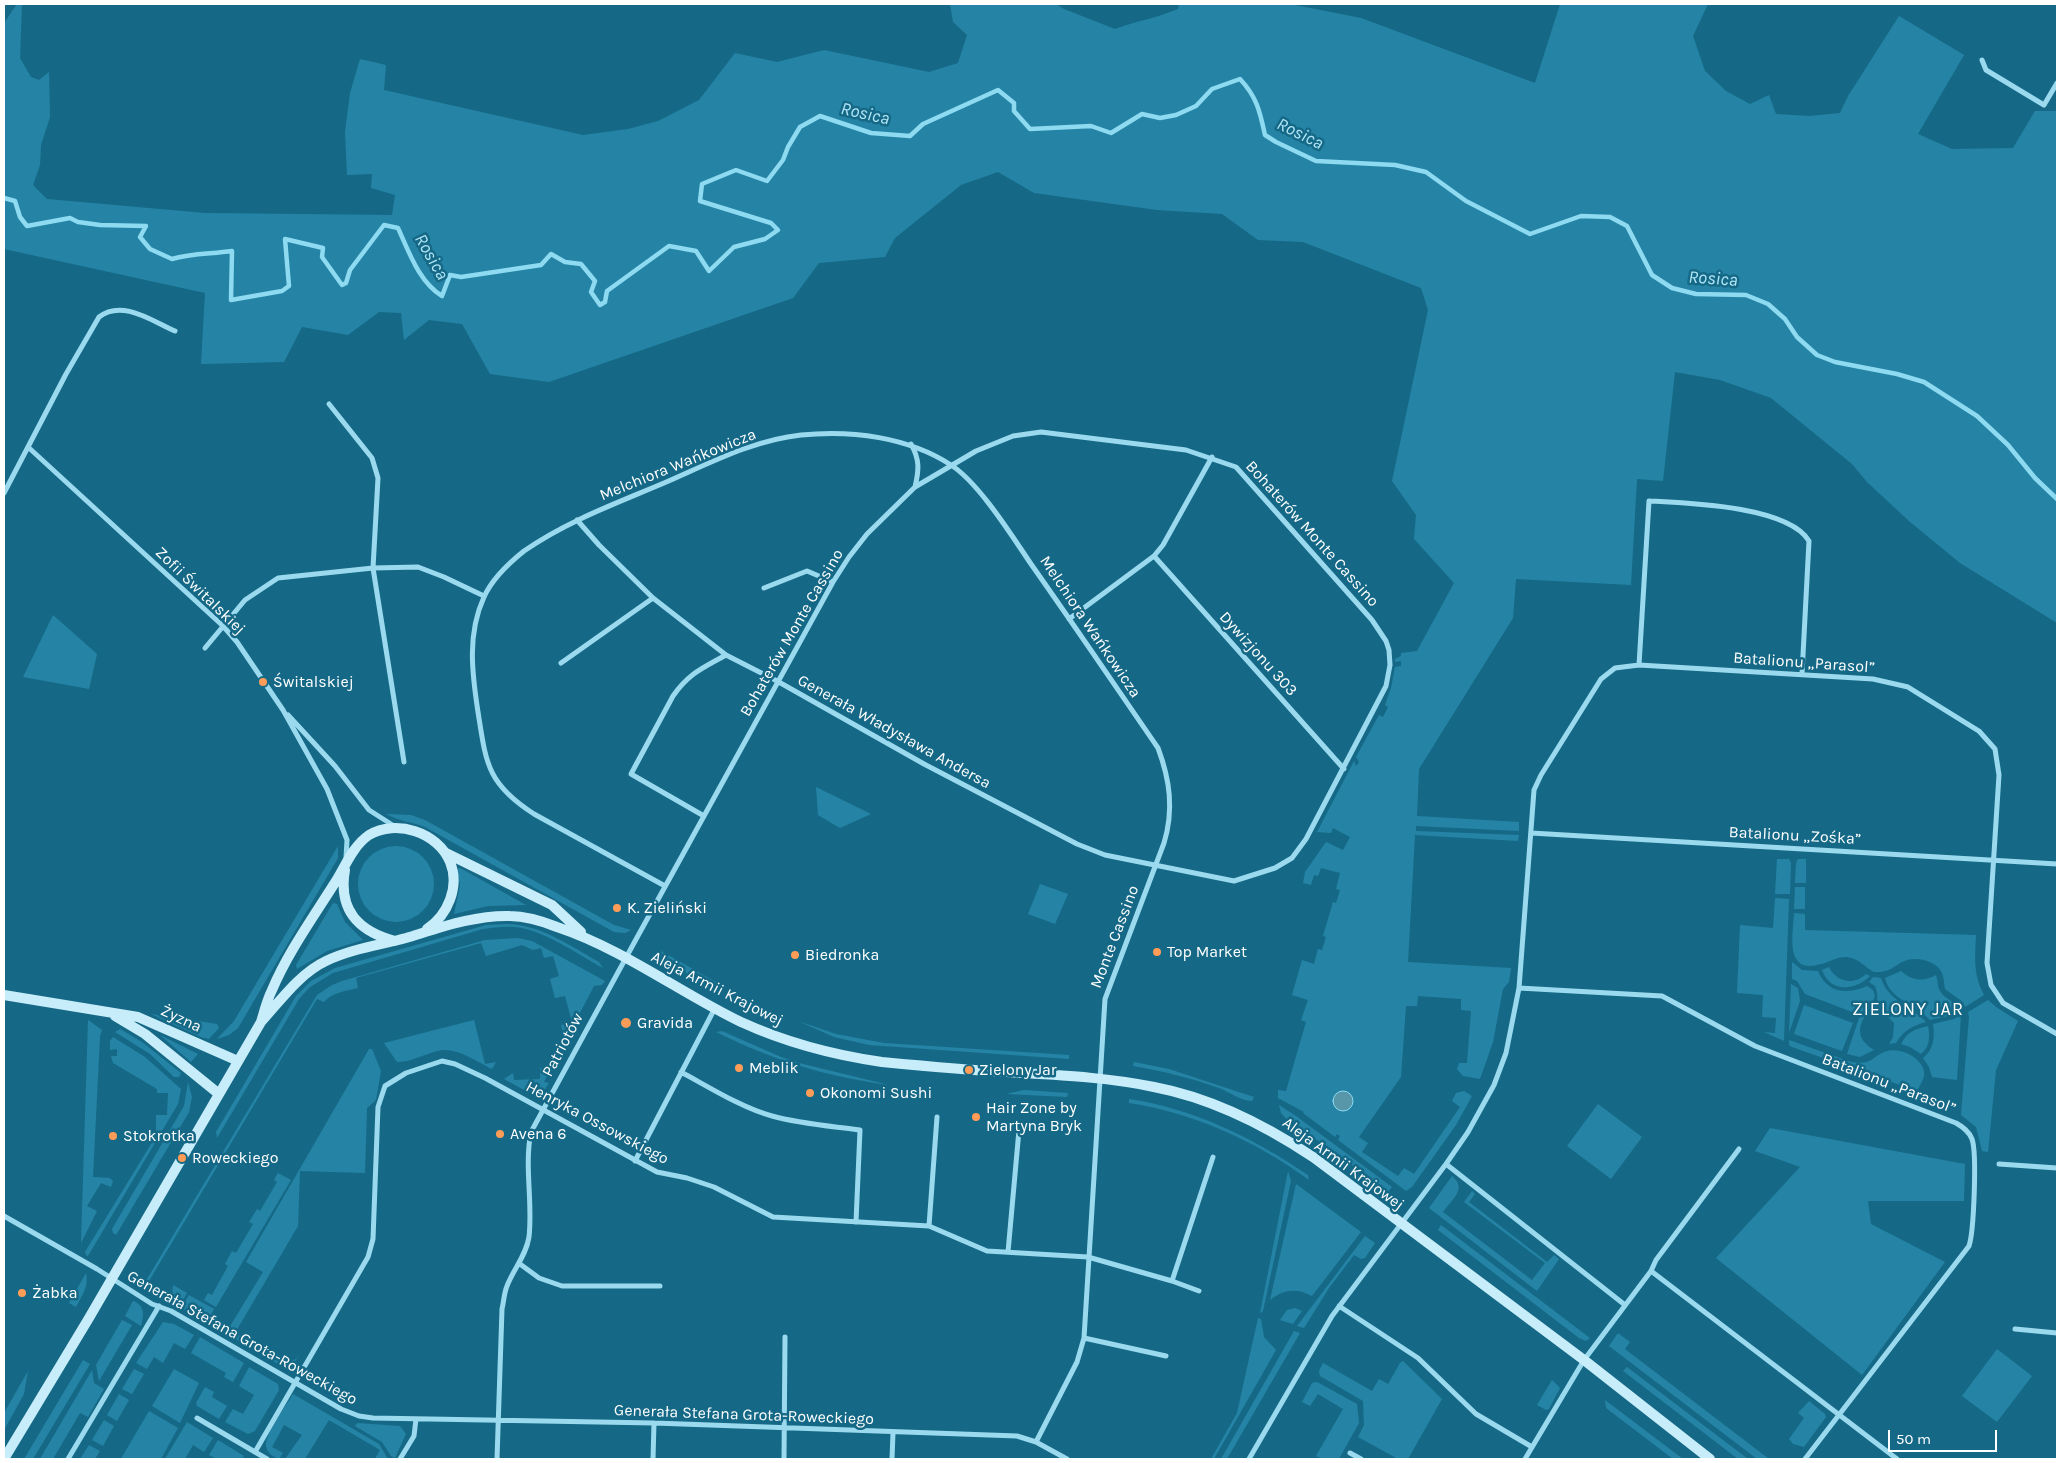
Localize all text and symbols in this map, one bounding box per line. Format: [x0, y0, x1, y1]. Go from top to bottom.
water label: Rosica [838, 98, 892, 130]
water label: Rosica [1273, 113, 1327, 155]
water label: Rosica [409, 230, 453, 284]
water label: Rosica [1688, 266, 1738, 292]
street label: Melchiora Wańkowicza [597, 425, 759, 505]
street label: Bohaterów Monte Cassino [1241, 457, 1383, 611]
street label: Zofii Świtalskiej [151, 543, 249, 639]
street label: Bohaterów Monte Cassino [736, 546, 848, 720]
street label: Melchiora Wańkowicza [1035, 552, 1145, 702]
street label: Dywizjonu 303 [1215, 608, 1301, 700]
street label: Batalionu „Parasol” [1733, 648, 1875, 678]
street label: Generała Władysława Andersa [794, 671, 994, 793]
place label: Świtalskiej [273, 672, 354, 692]
marker: Świtalskiej [257, 676, 269, 688]
street label: Batalionu „Zośka” [1728, 823, 1862, 849]
street label: Monte Cassino [1087, 883, 1143, 991]
place label: K. Zieliński [627, 898, 707, 918]
marker: K. Zieliński [611, 902, 623, 914]
place label: Top Market [1167, 942, 1247, 962]
place label: Biedronka [805, 945, 879, 965]
marker: Top Market [1151, 946, 1163, 958]
street label: Aleja Armii Krajowej [648, 947, 786, 1031]
marker: Biedronka [789, 949, 801, 961]
district label: ZIELONY JAR [1851, 999, 1965, 1021]
street label: Żyzna [157, 1001, 205, 1037]
street label: Patriotów [538, 1010, 588, 1080]
place label: Gravida [637, 1013, 693, 1033]
marker: Gravida [619, 1016, 633, 1030]
street label: Batalionu „Parasol” [1819, 1050, 1959, 1118]
place label: Meblik [749, 1058, 799, 1078]
place label: Zielony Jar [979, 1060, 1057, 1080]
marker: Meblik [733, 1062, 745, 1074]
marker: Zielony Jar [963, 1064, 975, 1076]
street label: Henryka Ossowskiego [522, 1077, 672, 1169]
place label: Okonomi Sushi [820, 1083, 932, 1103]
marker: Okonomi Sushi [804, 1087, 816, 1099]
place label: Hair Zone by Martyna Bryk [986, 1098, 1082, 1136]
marker: Hair Zone by Martyna Bryk [970, 1111, 982, 1123]
street label: Aleja Armii Krajowej [1278, 1113, 1408, 1215]
place label: Avena 6 [510, 1124, 567, 1144]
place label: Stokrotka [123, 1126, 195, 1146]
marker: Avena 6 [494, 1128, 506, 1140]
marker: Stokrotka [107, 1130, 119, 1142]
place label: Roweckiego [192, 1148, 278, 1168]
marker: Roweckiego [176, 1152, 188, 1164]
street label: Generała Stefana Grota-Roweckiego [124, 1267, 360, 1409]
place label: Żabka [32, 1283, 78, 1303]
marker: Żabka [16, 1287, 28, 1299]
street label: Generała Stefana Grota-Roweckiego [614, 1401, 874, 1429]
scale bar [1891, 1420, 2000, 1452]
text: 50 m [1896, 1430, 1931, 1448]

